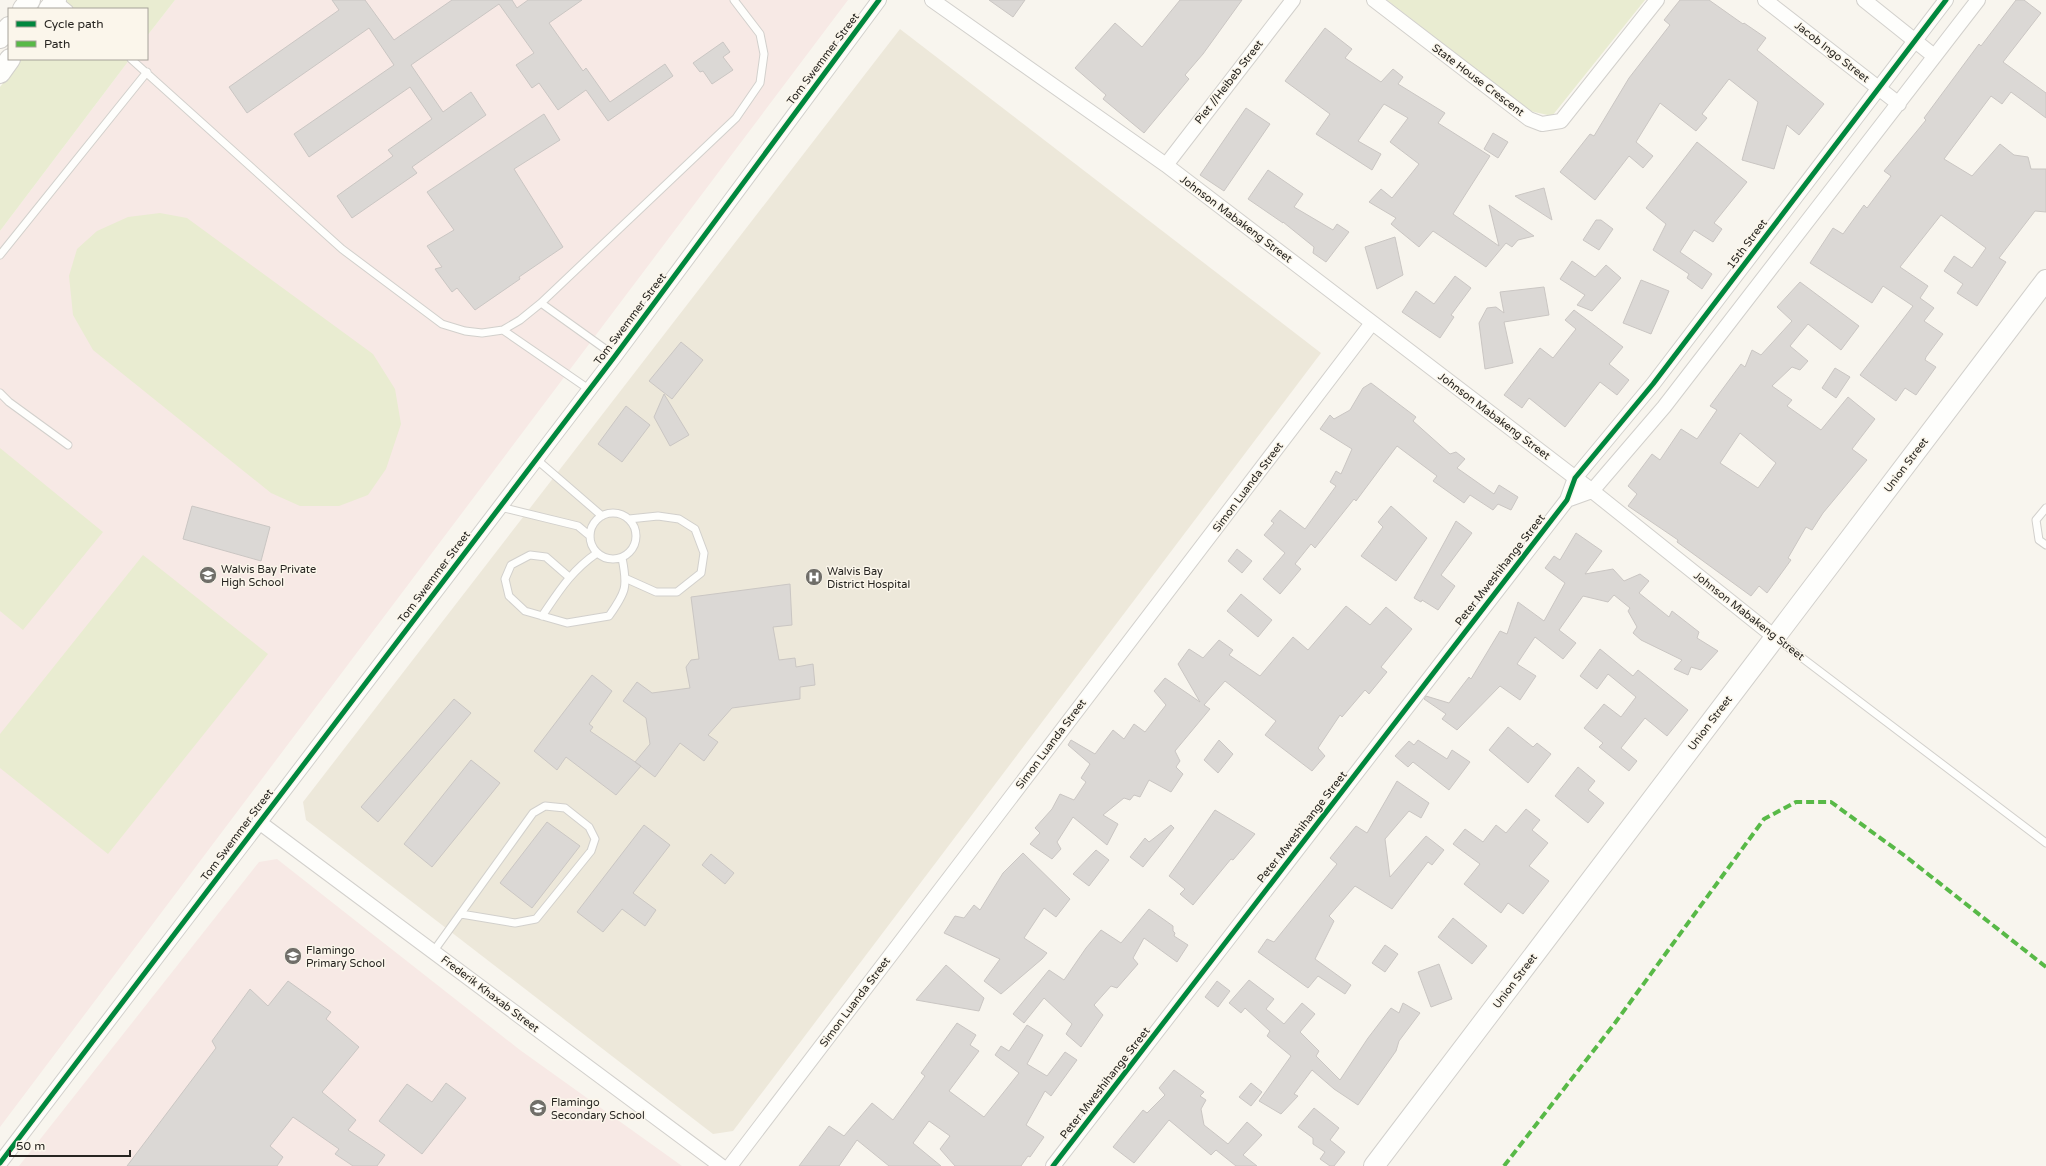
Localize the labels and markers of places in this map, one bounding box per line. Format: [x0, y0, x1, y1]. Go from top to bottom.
place label: Walvis Bay Private High School [221, 563, 316, 589]
school or university icon: Walvis Bay Private High School [198, 565, 218, 585]
place label: Walvis Bay District Hospital [827, 565, 910, 591]
hospital icon: Walvis Bay District Hospital [804, 567, 824, 587]
place label: Flamingo Primary School [306, 944, 385, 970]
school or university icon: Flamingo Primary School [283, 946, 303, 966]
place label: Flamingo Secondary School [551, 1096, 645, 1122]
school or university icon: Flamingo Secondary School [528, 1098, 548, 1118]

